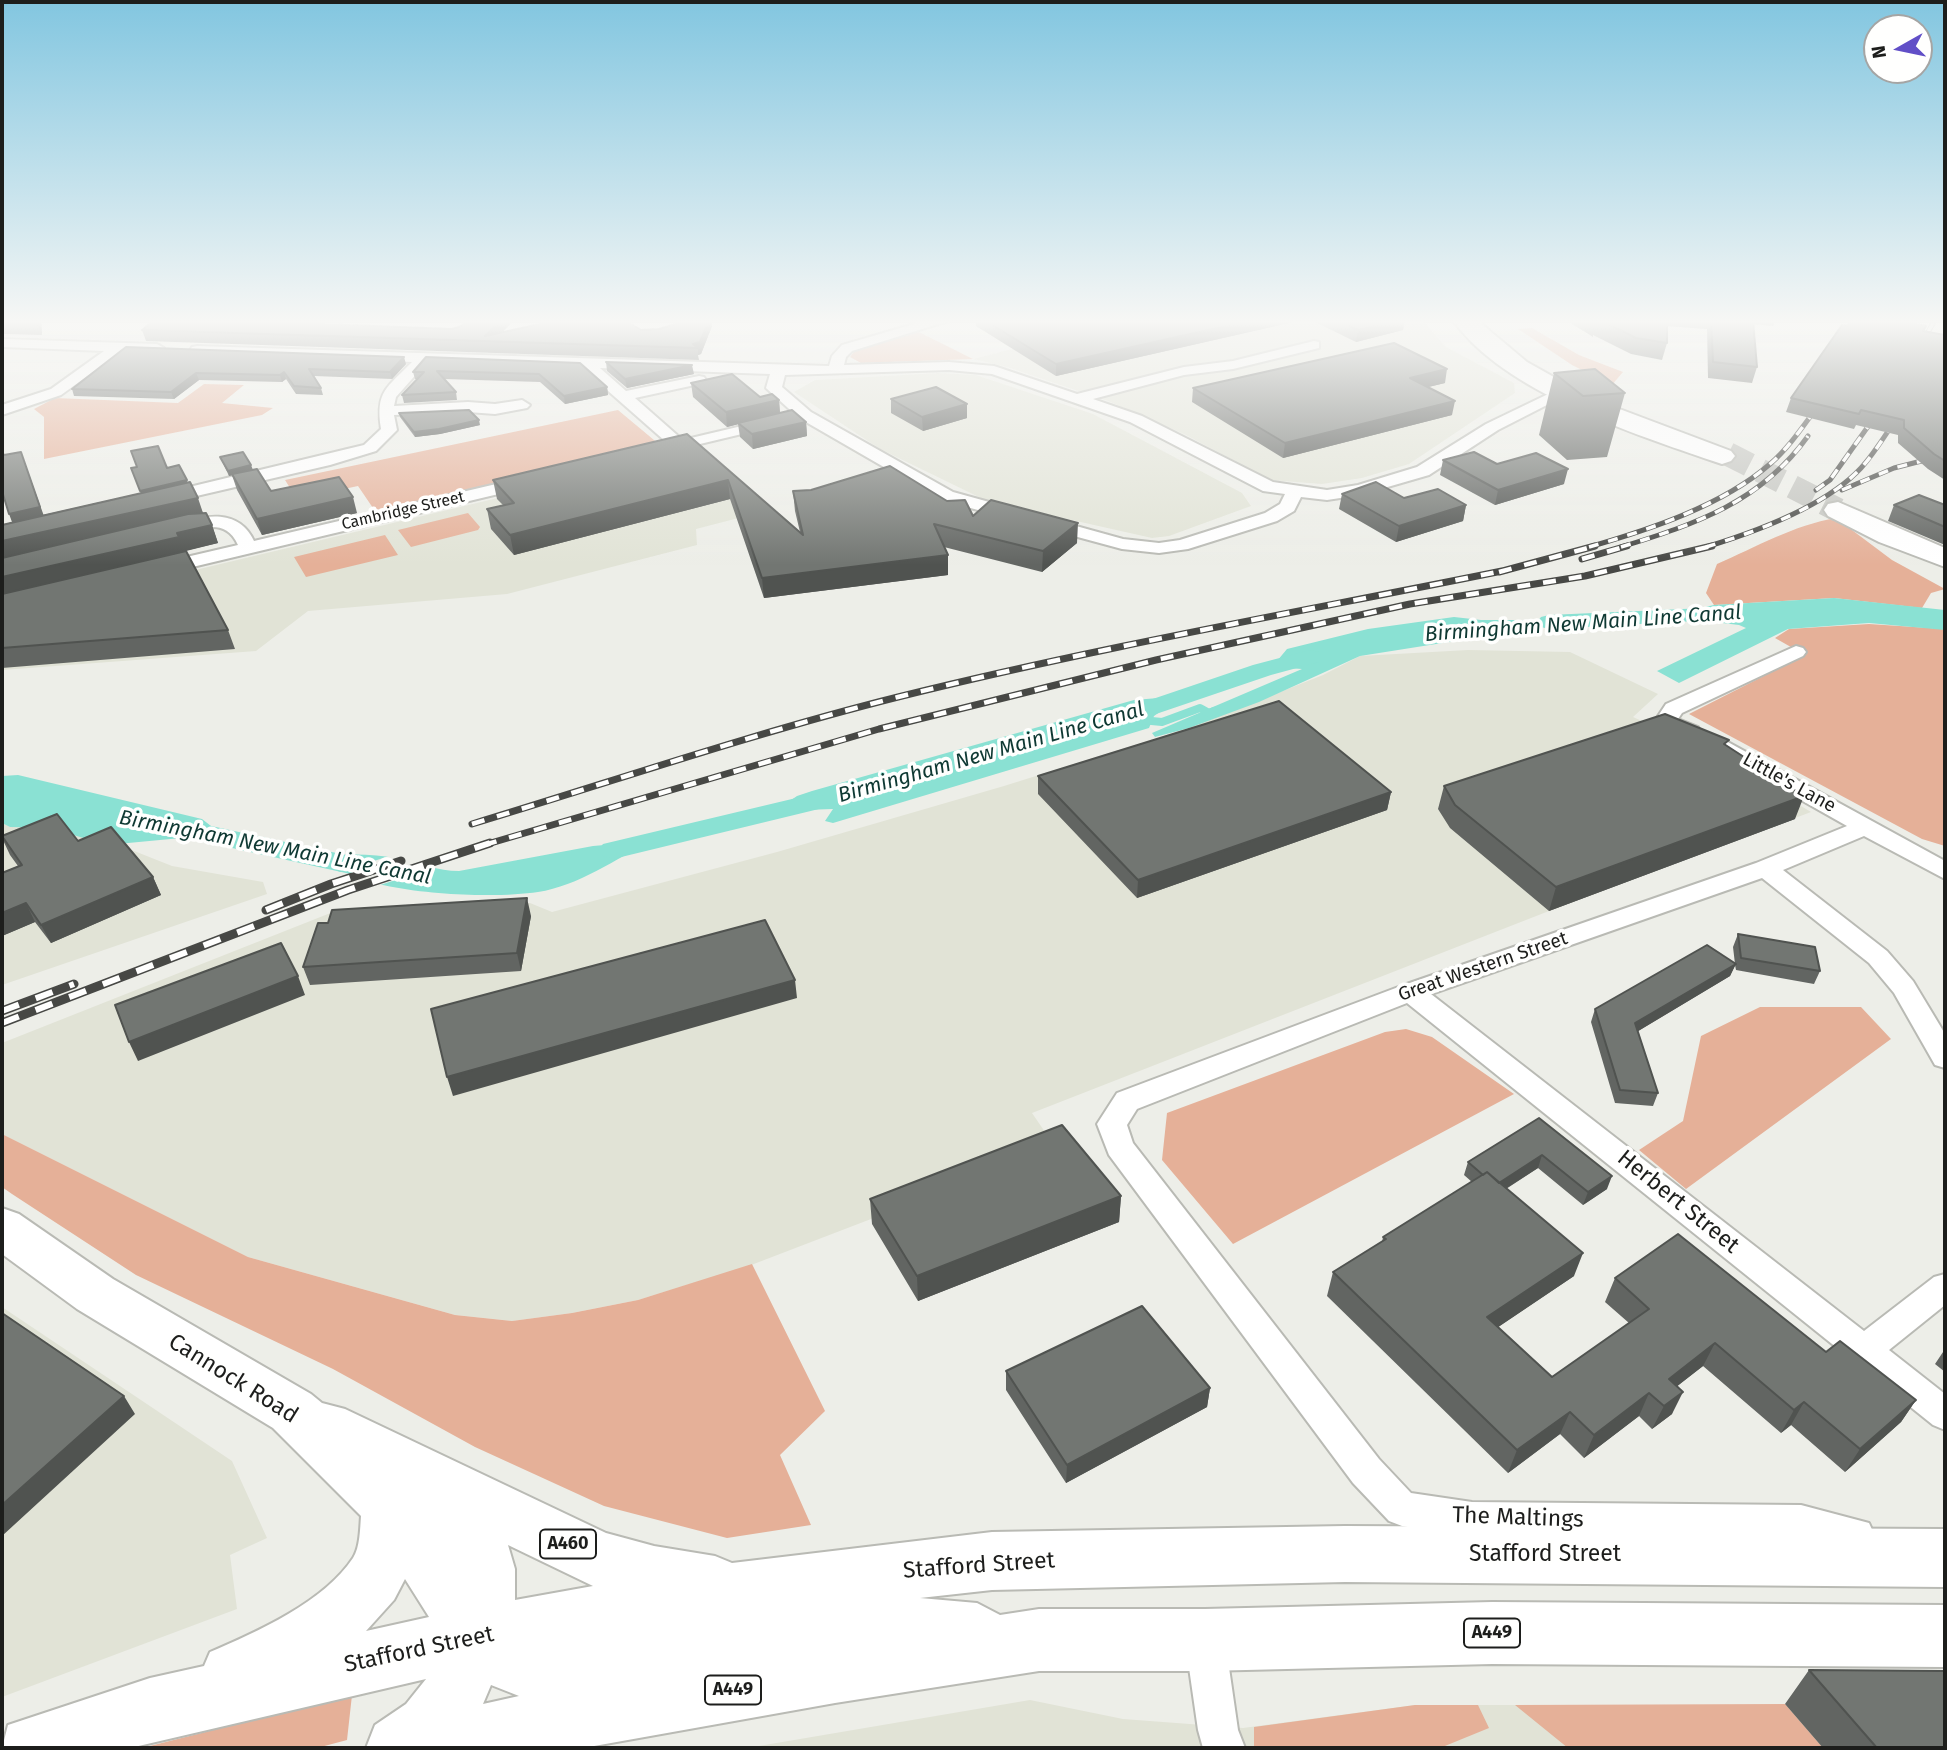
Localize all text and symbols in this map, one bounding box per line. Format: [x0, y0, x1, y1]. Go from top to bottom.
north arrow [1863, 14, 1933, 84]
text: N [1866, 44, 1891, 60]
street label: Cambridge Street [340, 488, 466, 534]
water label: Birmingham New Main Line Canal [1424, 600, 1742, 648]
water label: Birmingham New Main Line Canal [835, 697, 1147, 809]
street label: Little's Lane [1738, 748, 1840, 818]
water label: Birmingham New Main Line Canal [117, 805, 433, 891]
street label: Great Western Street [1395, 927, 1571, 1007]
street label: Herbert Street [1611, 1144, 1745, 1260]
street label: Cannock Road [163, 1328, 303, 1430]
street label: The Maltings [1452, 1502, 1584, 1534]
road number: A460 [540, 1530, 596, 1559]
street label: Stafford Street [1469, 1541, 1621, 1569]
street label: Stafford Street [902, 1547, 1056, 1585]
road number: A449 [1464, 1618, 1520, 1648]
street label: Stafford Street [342, 1621, 496, 1679]
road number: A449 [705, 1675, 761, 1704]

